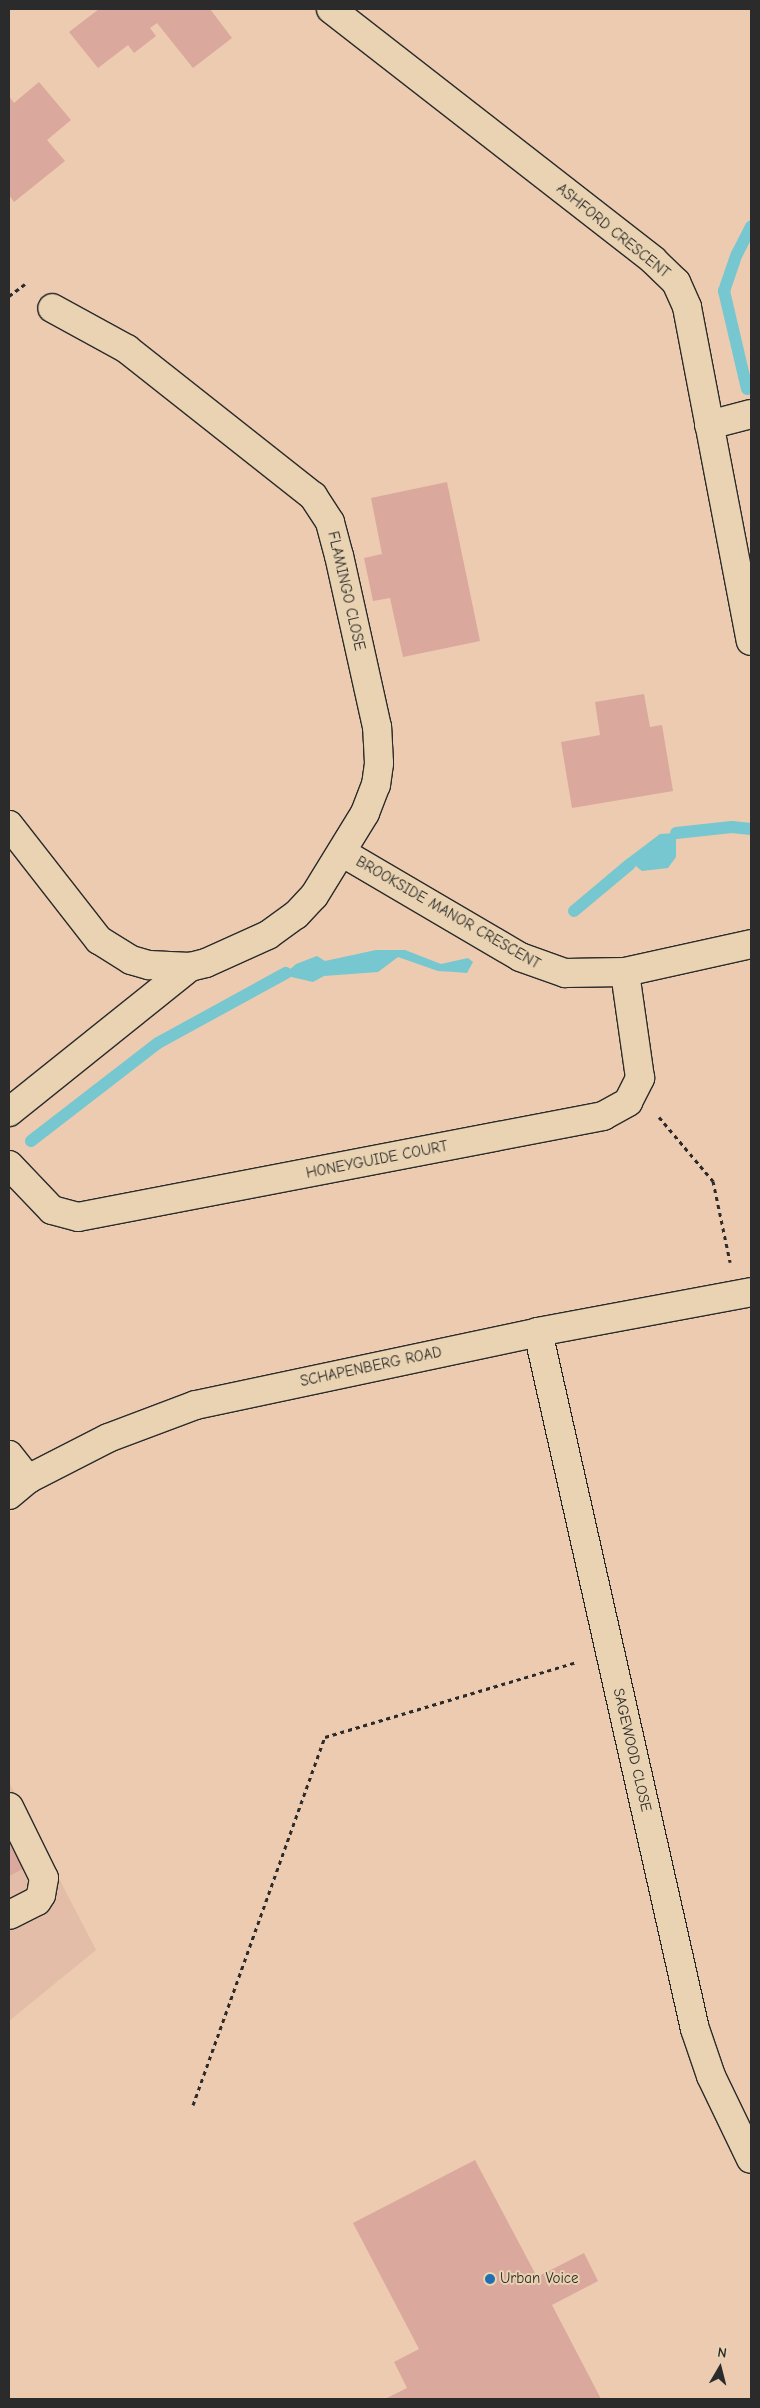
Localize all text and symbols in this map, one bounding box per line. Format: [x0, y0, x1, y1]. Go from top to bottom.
street label: ASHFORD CRESCENT [553, 180, 673, 282]
street label: FLAMINGO CLOSE [324, 530, 368, 652]
street label: BROOKSIDE MANOR CRESCENT [353, 853, 543, 973]
street label: HONEYGUIDE COURT [305, 1137, 449, 1183]
street label: SCHAPENBERG ROAD [299, 1343, 443, 1391]
street label: SAGEWOOD CLOSE [609, 1687, 655, 1813]
place label: Urban Voice [500, 2270, 579, 2288]
marker: Urban Voice [484, 2273, 496, 2285]
north arrow [695, 2343, 745, 2393]
text: N [716, 2344, 728, 2362]

